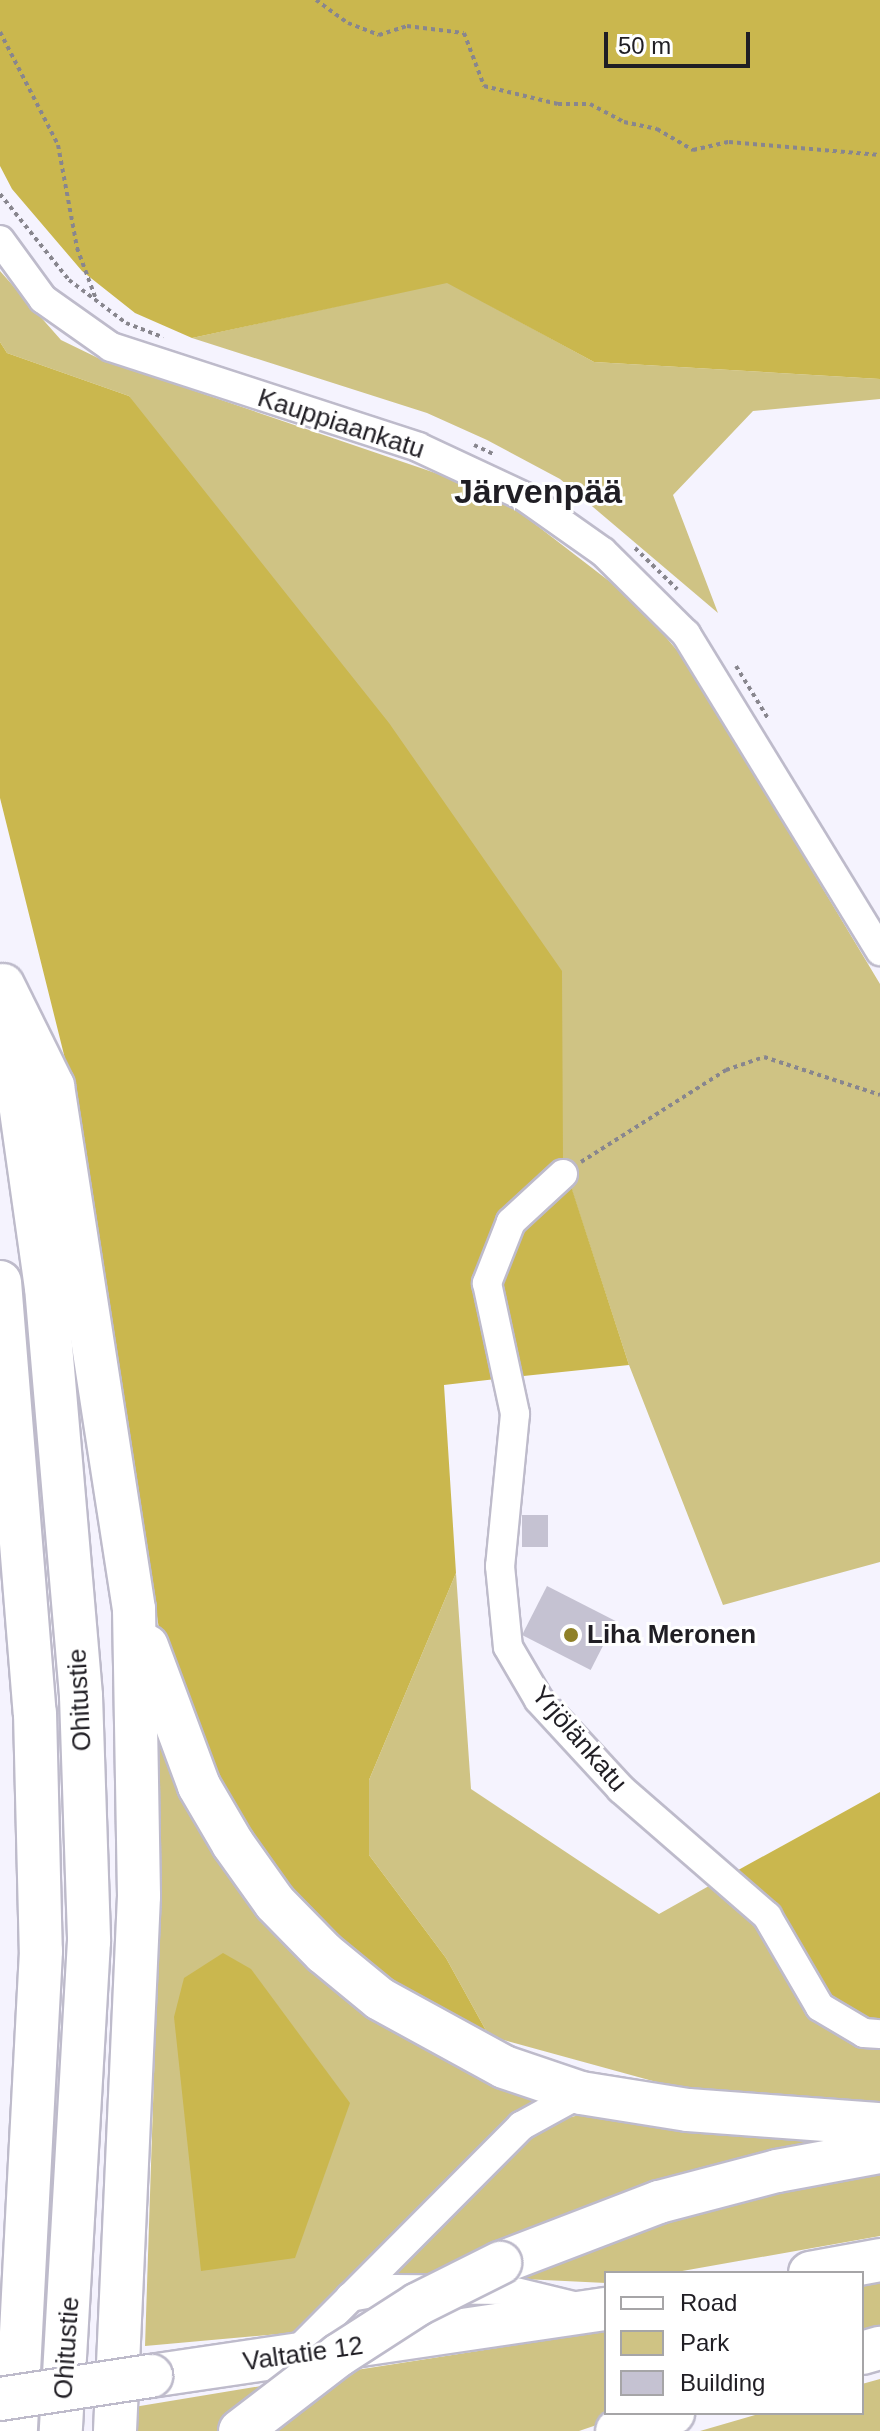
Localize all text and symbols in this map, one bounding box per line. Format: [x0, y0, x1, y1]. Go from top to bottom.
scale bar [608, 16, 754, 66]
text: 50 m [618, 32, 671, 59]
street label: Kauppiaankatu [254, 382, 428, 466]
district label: Järvenpää [454, 472, 622, 512]
place label: Liha Meronen [587, 1619, 756, 1651]
marker: Liha Meronen [562, 1626, 580, 1644]
street label: Ohitustie [62, 1648, 98, 1752]
street label: Yrjölänkatu [525, 1680, 633, 1798]
legend [604, 2271, 864, 2415]
text: Road [680, 2289, 737, 2316]
street label: Ohitustie [48, 2296, 86, 2400]
text: Park [680, 2329, 729, 2356]
street label: Valtatie 12 [241, 2330, 365, 2378]
text: Building [680, 2369, 765, 2396]

